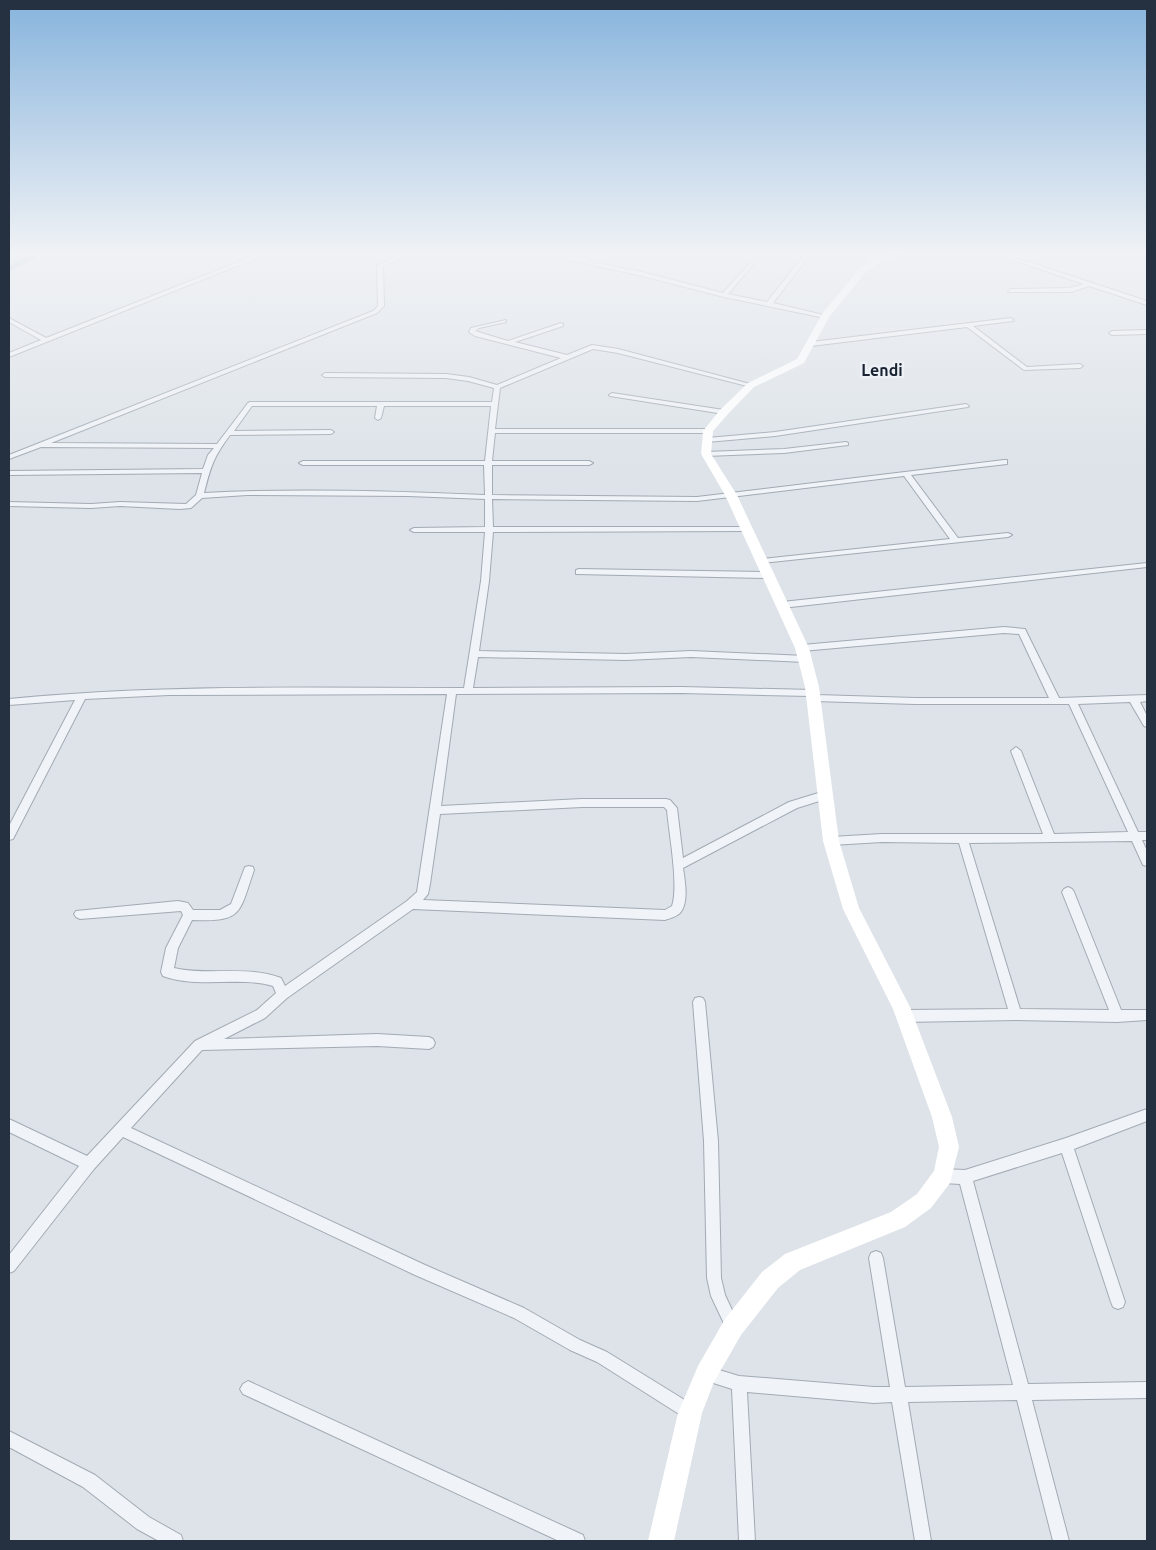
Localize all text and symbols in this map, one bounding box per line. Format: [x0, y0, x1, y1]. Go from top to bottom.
district label: Lendi [861, 361, 903, 379]

